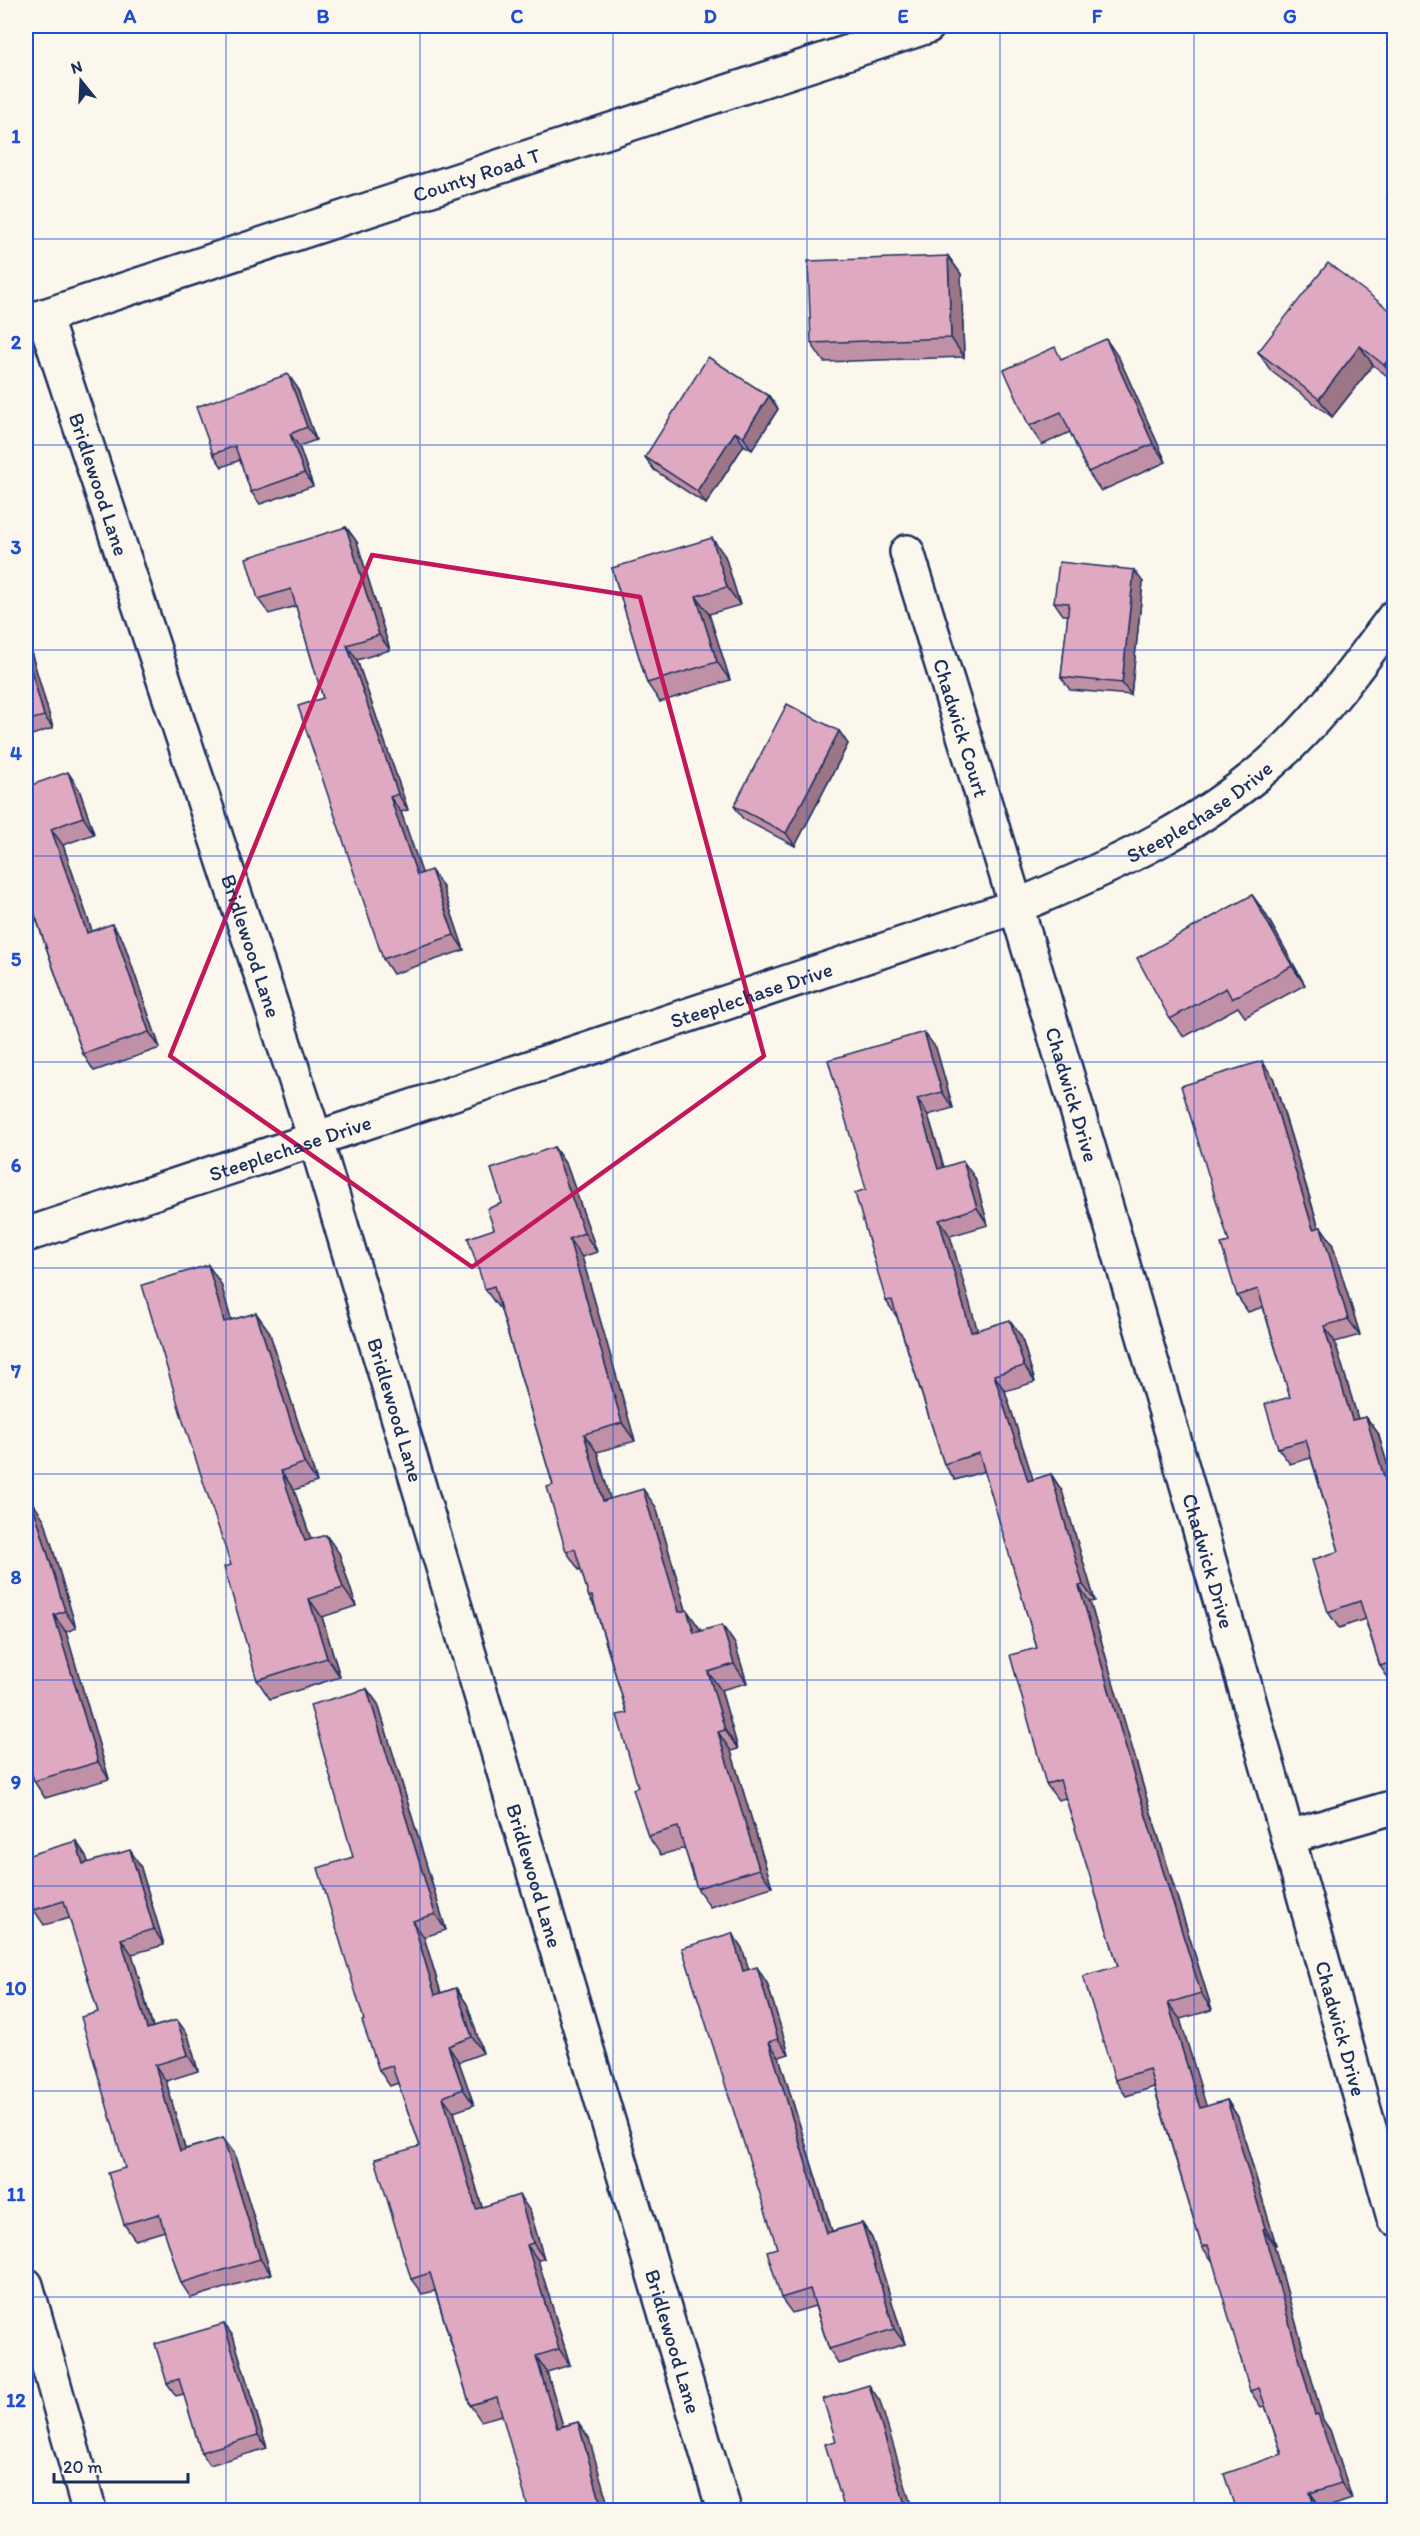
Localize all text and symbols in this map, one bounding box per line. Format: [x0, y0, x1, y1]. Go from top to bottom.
text: A [123, 4, 137, 28]
text: B [317, 4, 330, 28]
text: C [511, 4, 524, 28]
text: D [703, 4, 717, 28]
text: E [897, 4, 909, 28]
text: F [1092, 4, 1103, 28]
text: G [1283, 4, 1297, 28]
north arrow [51, 51, 111, 111]
text: N [68, 57, 85, 78]
text: 1 [11, 124, 21, 148]
street label: County Road T [409, 142, 543, 207]
text: 2 [11, 330, 22, 354]
street label: Bridlewood Lane [64, 409, 135, 559]
text: 3 [11, 535, 22, 559]
street label: Chadwick Court [928, 655, 995, 800]
text: 4 [10, 741, 22, 765]
street label: Steeplechase Drive [1122, 755, 1277, 868]
street label: Bridlewood Lane [216, 871, 287, 1020]
text: 5 [11, 947, 22, 971]
street label: Steeplechase Drive [667, 956, 835, 1033]
street label: Chadwick Drive [1041, 1024, 1104, 1165]
street label: Steeplechase Drive [206, 1109, 374, 1186]
text: 6 [11, 1153, 22, 1177]
street label: Bridlewood Lane [363, 1335, 429, 1485]
text: 7 [10, 1359, 21, 1383]
street label: Chadwick Drive [1178, 1490, 1240, 1631]
text: 8 [11, 1565, 22, 1589]
text: 9 [11, 1770, 21, 1794]
street label: Bridlewood Lane [502, 1800, 568, 1950]
street label: Chadwick Drive [1311, 1958, 1372, 2099]
text: 10 [5, 1976, 27, 2000]
text: 11 [7, 2182, 26, 2206]
street label: Bridlewood Lane [640, 2266, 707, 2416]
text: 12 [6, 2388, 26, 2412]
scale bar [54, 2446, 188, 2484]
text: 20 m [63, 2456, 103, 2478]

